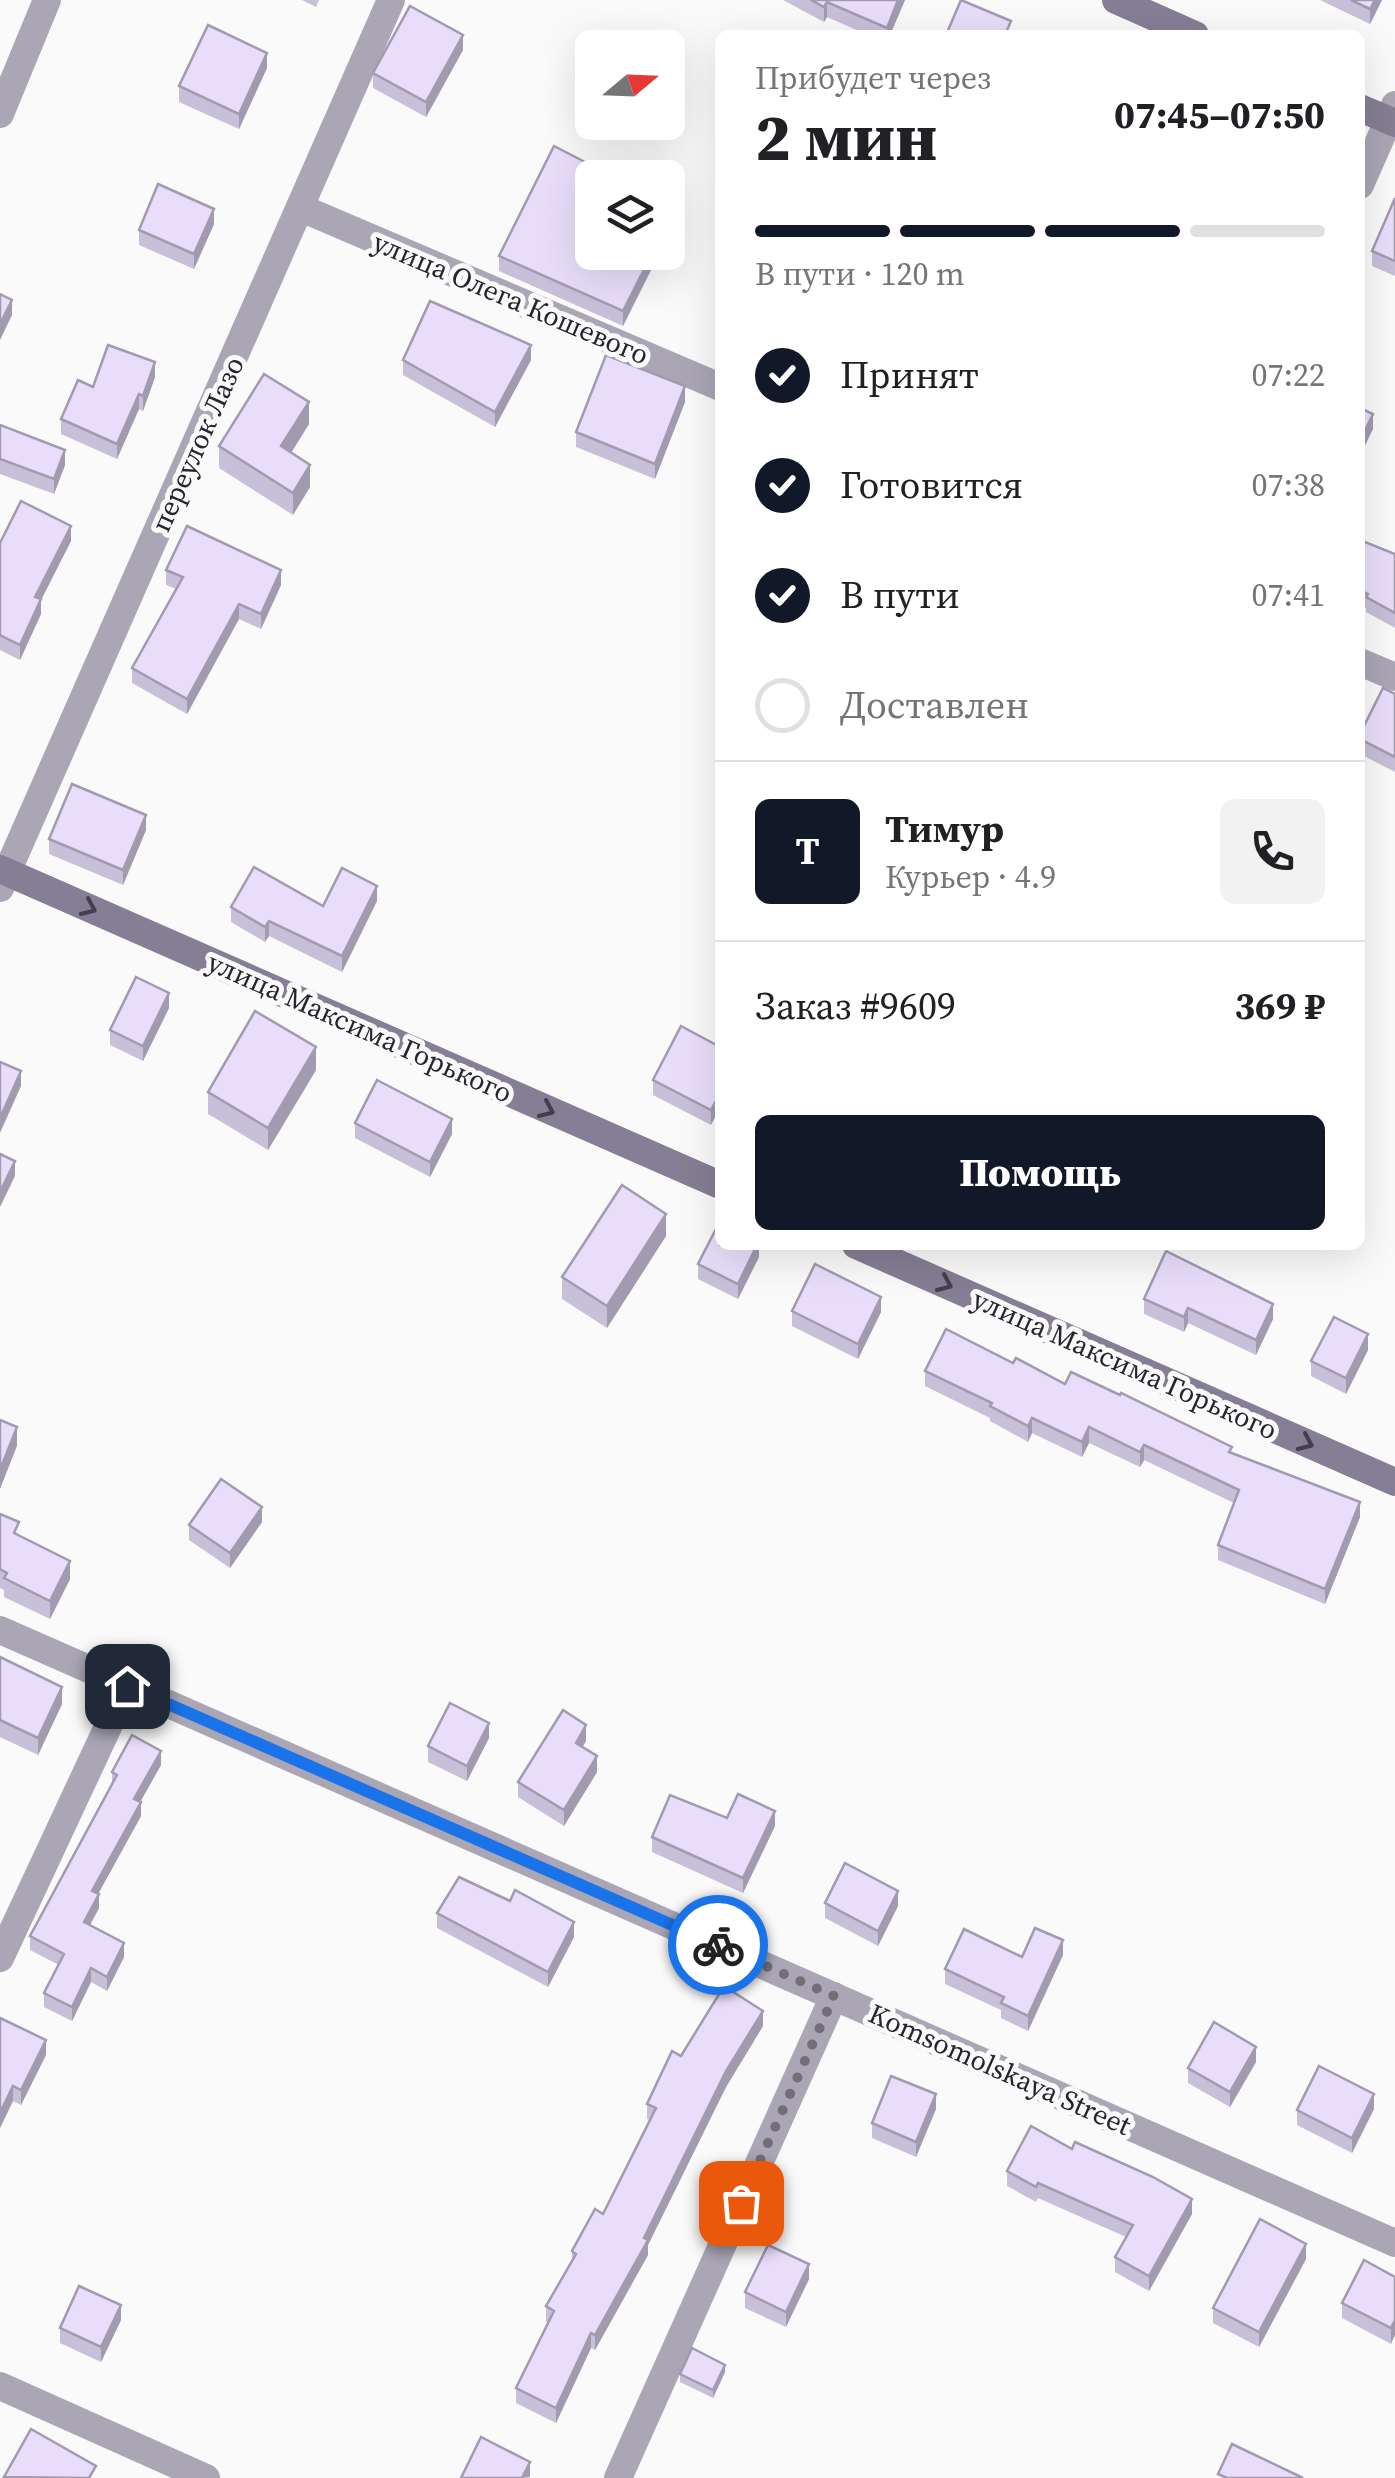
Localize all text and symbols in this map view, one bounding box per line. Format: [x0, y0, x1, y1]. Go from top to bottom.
north arrow [575, 30, 685, 140]
map controls [575, 30, 685, 270]
text: Прибудет через [755, 56, 991, 100]
text: 07:45–07:50 [1114, 89, 1325, 141]
text: 2 мин [755, 93, 937, 182]
button: layers [575, 160, 685, 270]
street label: улица Олега Кошевого [367, 223, 655, 373]
text: В пути · 120 m [755, 252, 965, 296]
icon: check [755, 348, 810, 403]
text: Принят [840, 349, 979, 401]
street label: переулок Лазо [141, 350, 253, 538]
text: 07:22 [1251, 353, 1325, 397]
icon: check [755, 458, 810, 513]
text: Готовится [840, 459, 1023, 511]
text: 07:38 [1251, 463, 1325, 507]
icon: check [755, 568, 810, 623]
text: В пути [840, 569, 960, 621]
text: 07:41 [1251, 573, 1325, 617]
text: Доставлен [840, 679, 1029, 731]
button: phone [1220, 799, 1325, 904]
text: Тимур [885, 803, 1004, 855]
text: Т [795, 825, 820, 877]
text: Курьер · 4.9 [885, 855, 1056, 899]
one-way arrow [79, 896, 97, 916]
street label: улица Максима Горького [202, 943, 518, 1111]
text: Заказ #9609 [755, 980, 956, 1032]
text: 369 ₽ [1234, 980, 1325, 1032]
one-way arrow [537, 1098, 555, 1118]
button: Помощь [755, 1115, 1325, 1230]
one-way arrow [935, 1272, 953, 1292]
street label: улица Максима Горького [967, 1280, 1283, 1448]
one-way arrow [1296, 1431, 1314, 1451]
pin [85, 1644, 170, 1729]
icon: home [100, 1659, 155, 1714]
courier [668, 1895, 768, 1995]
icon: bike [691, 1918, 746, 1973]
street label: Komsomolskaya Street [863, 1994, 1138, 2144]
pin [699, 2161, 784, 2246]
icon: bag [714, 2176, 769, 2231]

